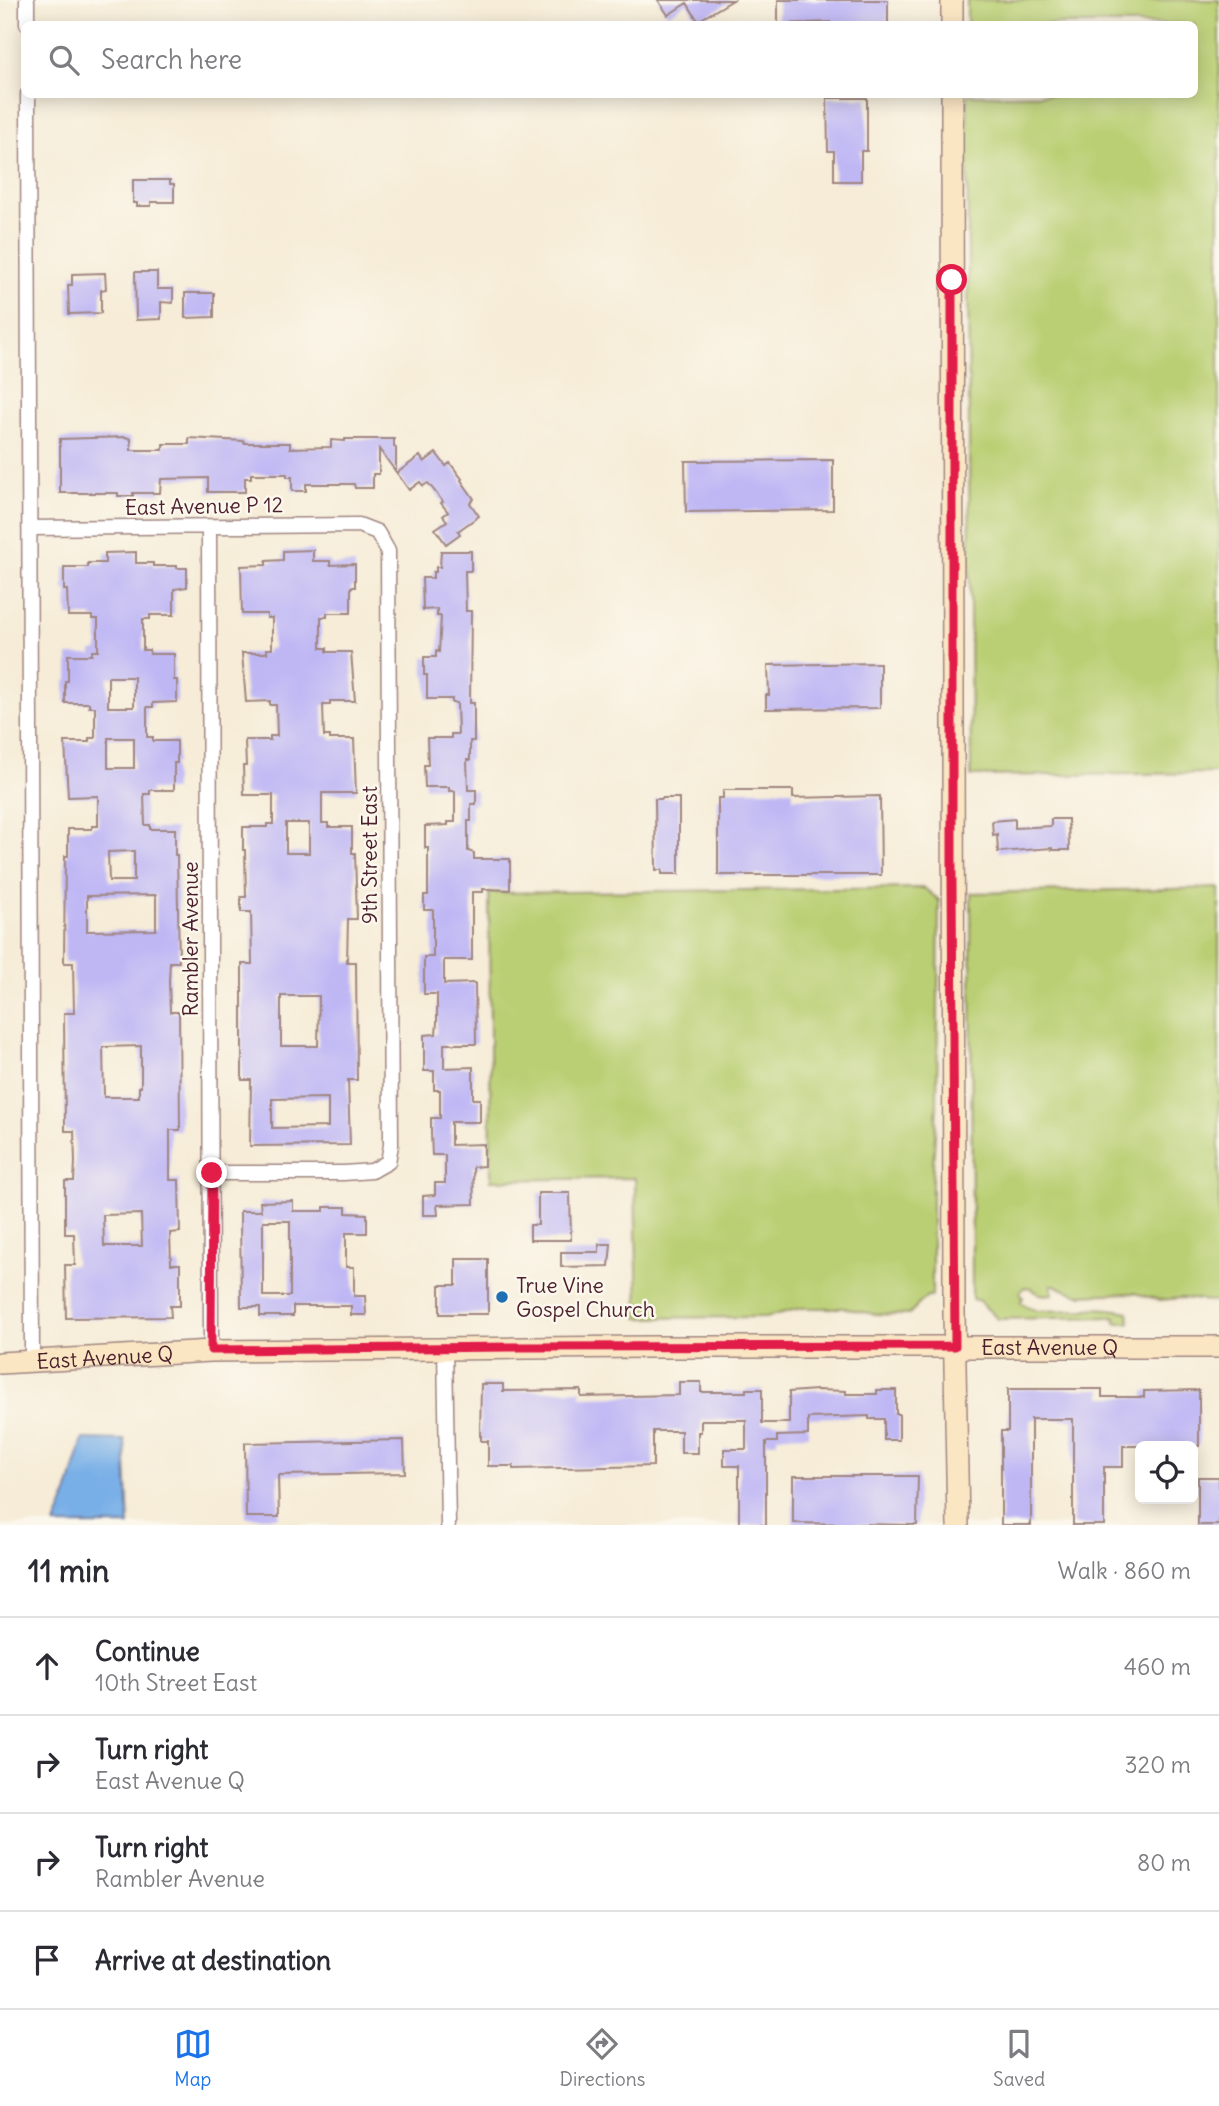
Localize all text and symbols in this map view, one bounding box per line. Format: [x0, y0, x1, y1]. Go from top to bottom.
search box [21, 21, 1198, 98]
icon: search [45, 41, 83, 79]
text: Search here [101, 43, 242, 76]
route start [936, 264, 967, 295]
street label: East Avenue P 12 [125, 491, 283, 521]
street label: 9th Street East [356, 786, 383, 924]
street label: Rambler Avenue [177, 861, 204, 1017]
route end [196, 1157, 227, 1188]
place label: True Vine Gospel Church [516, 1272, 655, 1323]
marker: True Vine Gospel Church [494, 1289, 510, 1305]
street label: East Avenue Q [981, 1334, 1118, 1361]
street label: East Avenue Q [36, 1340, 174, 1374]
map controls [1135, 1441, 1198, 1504]
button: locate [1135, 1441, 1198, 1504]
text: 11 min [28, 1552, 109, 1590]
text: Walk · 860 m [1057, 1556, 1191, 1585]
text: Continue [95, 1635, 200, 1668]
icon: ahead [28, 1647, 66, 1685]
text: 460 m [1124, 1652, 1191, 1681]
text: 10th Street East [95, 1668, 257, 1697]
text: Turn right [95, 1733, 208, 1766]
icon: right [28, 1745, 66, 1783]
text: 320 m [1125, 1750, 1191, 1779]
text: East Avenue Q [95, 1766, 245, 1795]
text: Turn right [95, 1831, 208, 1864]
icon: right [28, 1843, 66, 1881]
text: 80 m [1137, 1848, 1191, 1877]
text: Rambler Avenue [95, 1864, 265, 1893]
icon: arrive [28, 1941, 66, 1979]
text: Arrive at destination [95, 1944, 331, 1977]
tab: Map [174, 2025, 212, 2091]
tab: Directions [560, 2025, 645, 2091]
tab: Saved [993, 2025, 1045, 2091]

